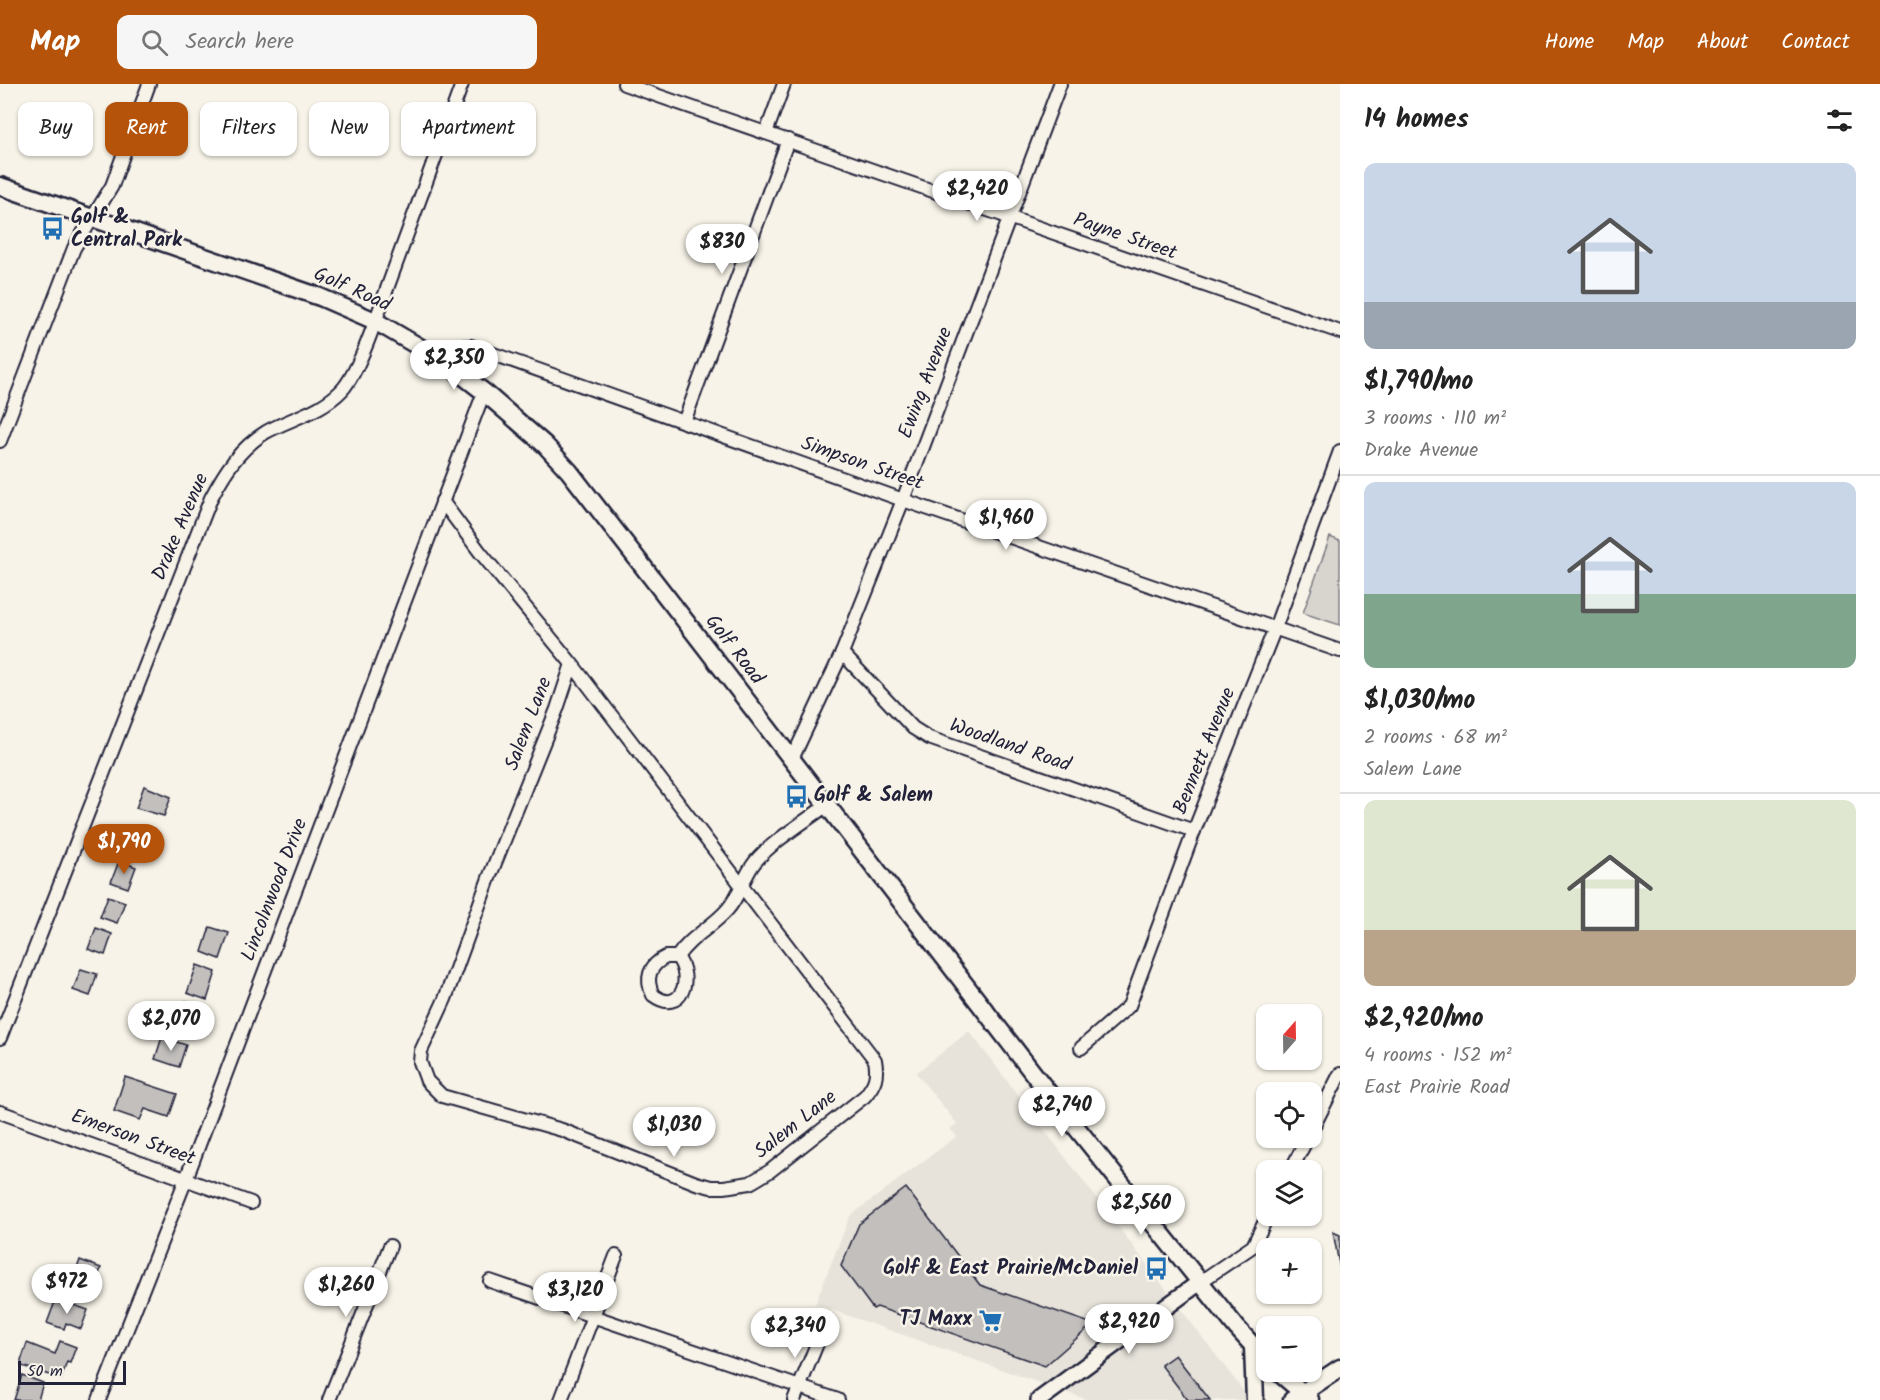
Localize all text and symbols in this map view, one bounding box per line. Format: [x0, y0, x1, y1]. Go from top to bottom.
search box [117, 15, 537, 69]
text: Map [30, 20, 81, 65]
text: Search here [186, 25, 294, 60]
icon: search [138, 26, 171, 59]
text: Home [1545, 26, 1594, 59]
text: Map [1627, 26, 1664, 59]
text: About [1697, 26, 1748, 59]
text: Contact [1781, 26, 1850, 59]
text: 14 homes [1364, 99, 1469, 141]
chip: Buy [18, 102, 93, 156]
chip: Rent [105, 102, 188, 156]
chip: Filters [200, 102, 297, 156]
chip: New [309, 102, 389, 156]
chip: Apartment [401, 102, 536, 156]
icon: filters [1823, 104, 1856, 137]
pin: $2,420 [928, 171, 1026, 222]
text: $2,420 [946, 174, 1008, 206]
place label: Golf & Central Park [71, 202, 183, 257]
icon: home [1556, 202, 1664, 310]
street label: Payne Street [1069, 204, 1182, 270]
bus stop icon: Golf & Central Park [40, 216, 66, 242]
pin: $830 [686, 224, 758, 275]
text: $830 [700, 227, 744, 259]
street label: Golf Road [308, 259, 397, 322]
street label: Ewing Avenue [890, 323, 962, 443]
pin: $2,350 [405, 340, 503, 391]
text: $2,350 [424, 343, 484, 375]
text: $1,790/mo [1364, 361, 1473, 403]
text: 3 rooms · 110 m² [1364, 403, 1506, 435]
street label: Simpson Street [796, 428, 928, 500]
text: Drake Avenue [1364, 435, 1478, 467]
street label: Drake Avenue [144, 468, 218, 586]
pin: $1,960 [957, 500, 1055, 551]
text: $1,960 [979, 503, 1033, 535]
icon: home [1556, 521, 1664, 629]
street label: Golf Road [696, 608, 772, 693]
street label: Salem Lane [497, 673, 561, 775]
text: $1,030/mo [1364, 680, 1475, 722]
street label: Bennett Avenue [1165, 683, 1245, 819]
street label: Woodland Road [945, 710, 1076, 782]
text: 2 rooms · 68 m² [1364, 722, 1507, 754]
text: Salem Lane [1364, 754, 1462, 786]
place label: Golf & Salem [814, 780, 933, 812]
bus stop icon: Golf & Salem [783, 783, 809, 809]
street label: Lincolnwood Drive [233, 814, 317, 966]
pin: $1,790 [75, 824, 173, 875]
text: $1,790 [98, 827, 150, 859]
icon: home [1556, 839, 1664, 947]
text: $2,920/mo [1364, 998, 1484, 1040]
pin: $2,070 [122, 1001, 220, 1052]
text: $2,070 [142, 1004, 200, 1036]
north arrow [1256, 1004, 1322, 1070]
map controls [1256, 1004, 1322, 1382]
text: 4 rooms · 152 m² [1364, 1040, 1512, 1072]
text: East Prairie Road [1364, 1072, 1509, 1104]
street label: Salem Lane [748, 1082, 844, 1168]
button: locate [1256, 1082, 1322, 1148]
pin: $2,740 [1013, 1087, 1111, 1138]
text: $2,740 [1032, 1090, 1092, 1122]
street label: Emerson Street [66, 1101, 200, 1175]
pin: $1,030 [625, 1107, 723, 1158]
text: $1,030 [647, 1110, 701, 1142]
button: layers [1256, 1160, 1322, 1226]
pin: $2,560 [1092, 1185, 1190, 1236]
text: $2,560 [1111, 1188, 1171, 1220]
button: + [1256, 1238, 1322, 1304]
place label: Golf & East Prairie/McDaniel [883, 1253, 1139, 1285]
bus stop icon: Golf & East Prairie/McDaniel [1143, 1256, 1169, 1282]
pin: $972 [31, 1264, 103, 1315]
text: $972 [45, 1267, 89, 1299]
pin: $1,260 [297, 1267, 395, 1318]
text: $1,260 [318, 1270, 374, 1302]
pin: $3,120 [526, 1272, 624, 1323]
text: $3,120 [547, 1275, 603, 1307]
place label: TJ Maxx [899, 1304, 973, 1336]
pin: $2,920 [1080, 1304, 1178, 1355]
supermarket icon: TJ Maxx [977, 1307, 1003, 1333]
text: $2,920 [1099, 1307, 1159, 1339]
pin: $2,340 [746, 1308, 844, 1359]
text: $2,340 [765, 1311, 825, 1343]
button: − [1256, 1316, 1322, 1382]
scale bar [18, 1358, 126, 1386]
text: 50 m [27, 1359, 63, 1384]

